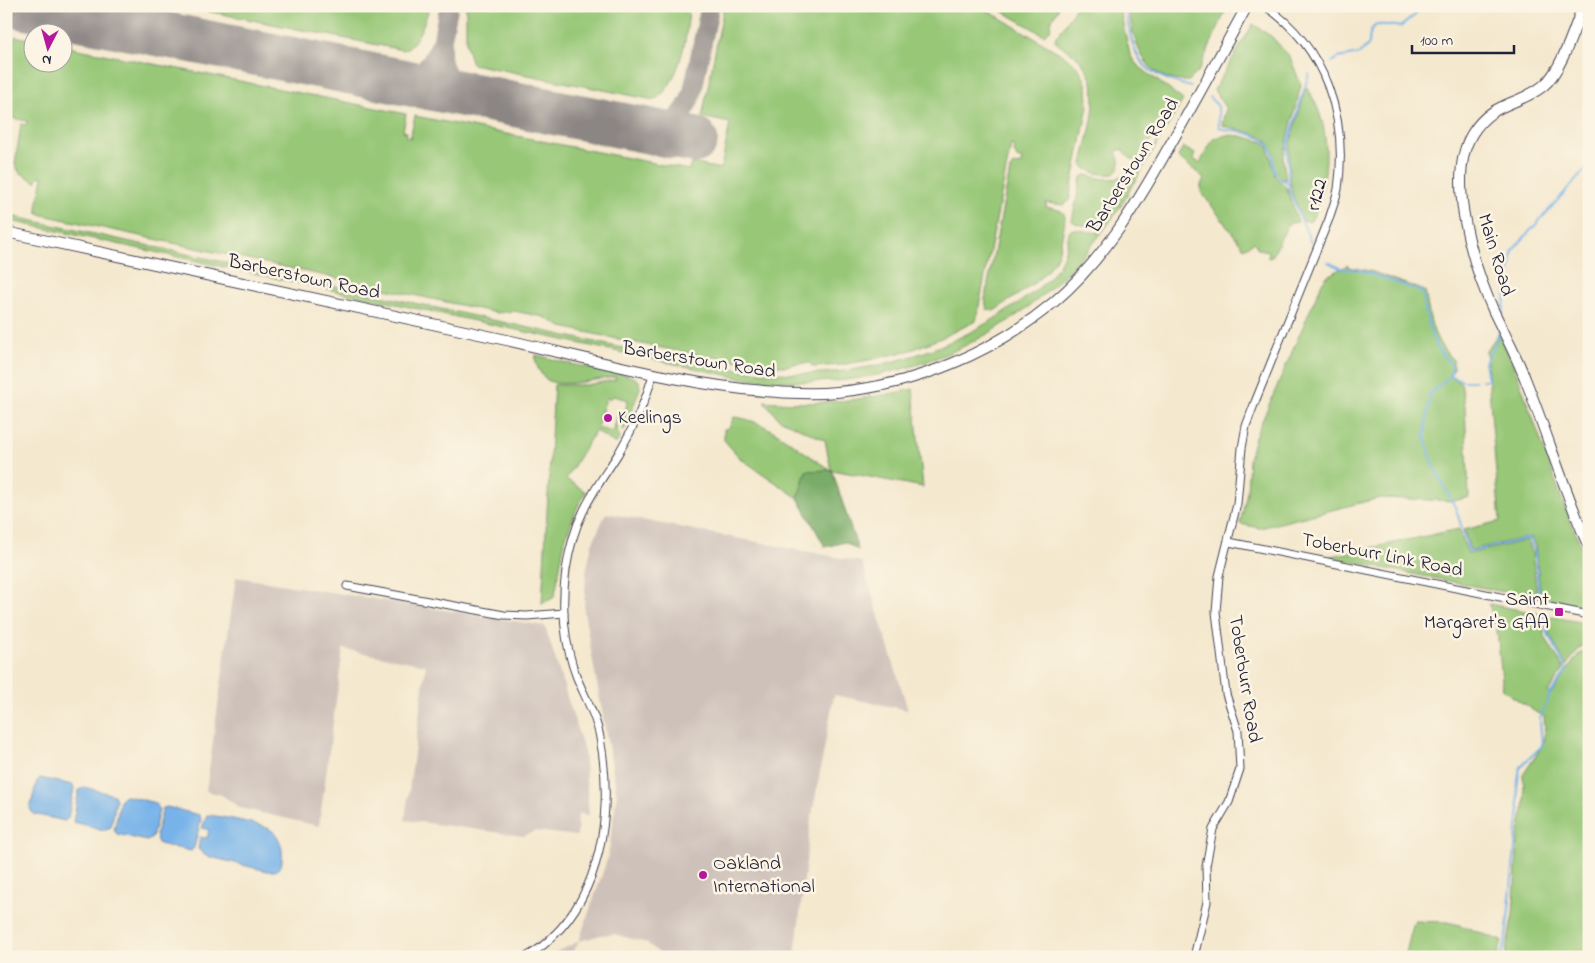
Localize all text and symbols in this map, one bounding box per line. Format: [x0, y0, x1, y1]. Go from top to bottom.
north arrow [22, 22, 72, 72]
scale bar [1412, 22, 1515, 54]
text: 100 m [1420, 30, 1453, 52]
text: N [41, 49, 53, 70]
street label: Barberstown Road [1080, 93, 1187, 240]
street label: r122 [1300, 176, 1336, 214]
street label: Main Road [1469, 210, 1521, 300]
street label: Barberstown Road [224, 247, 383, 308]
street label: Barberstown Road [619, 334, 778, 387]
place label: Keelings [618, 404, 682, 434]
marker: Keelings [602, 412, 614, 424]
street label: Toberburr Link Road [1299, 526, 1465, 586]
place label: Saint Margaret's GAA [1424, 586, 1549, 639]
marker: Saint Margaret's GAA [1553, 606, 1565, 618]
street label: Toberburr Road [1220, 613, 1268, 745]
place label: Oakland International [713, 850, 815, 902]
marker: Oakland International [697, 869, 709, 881]

